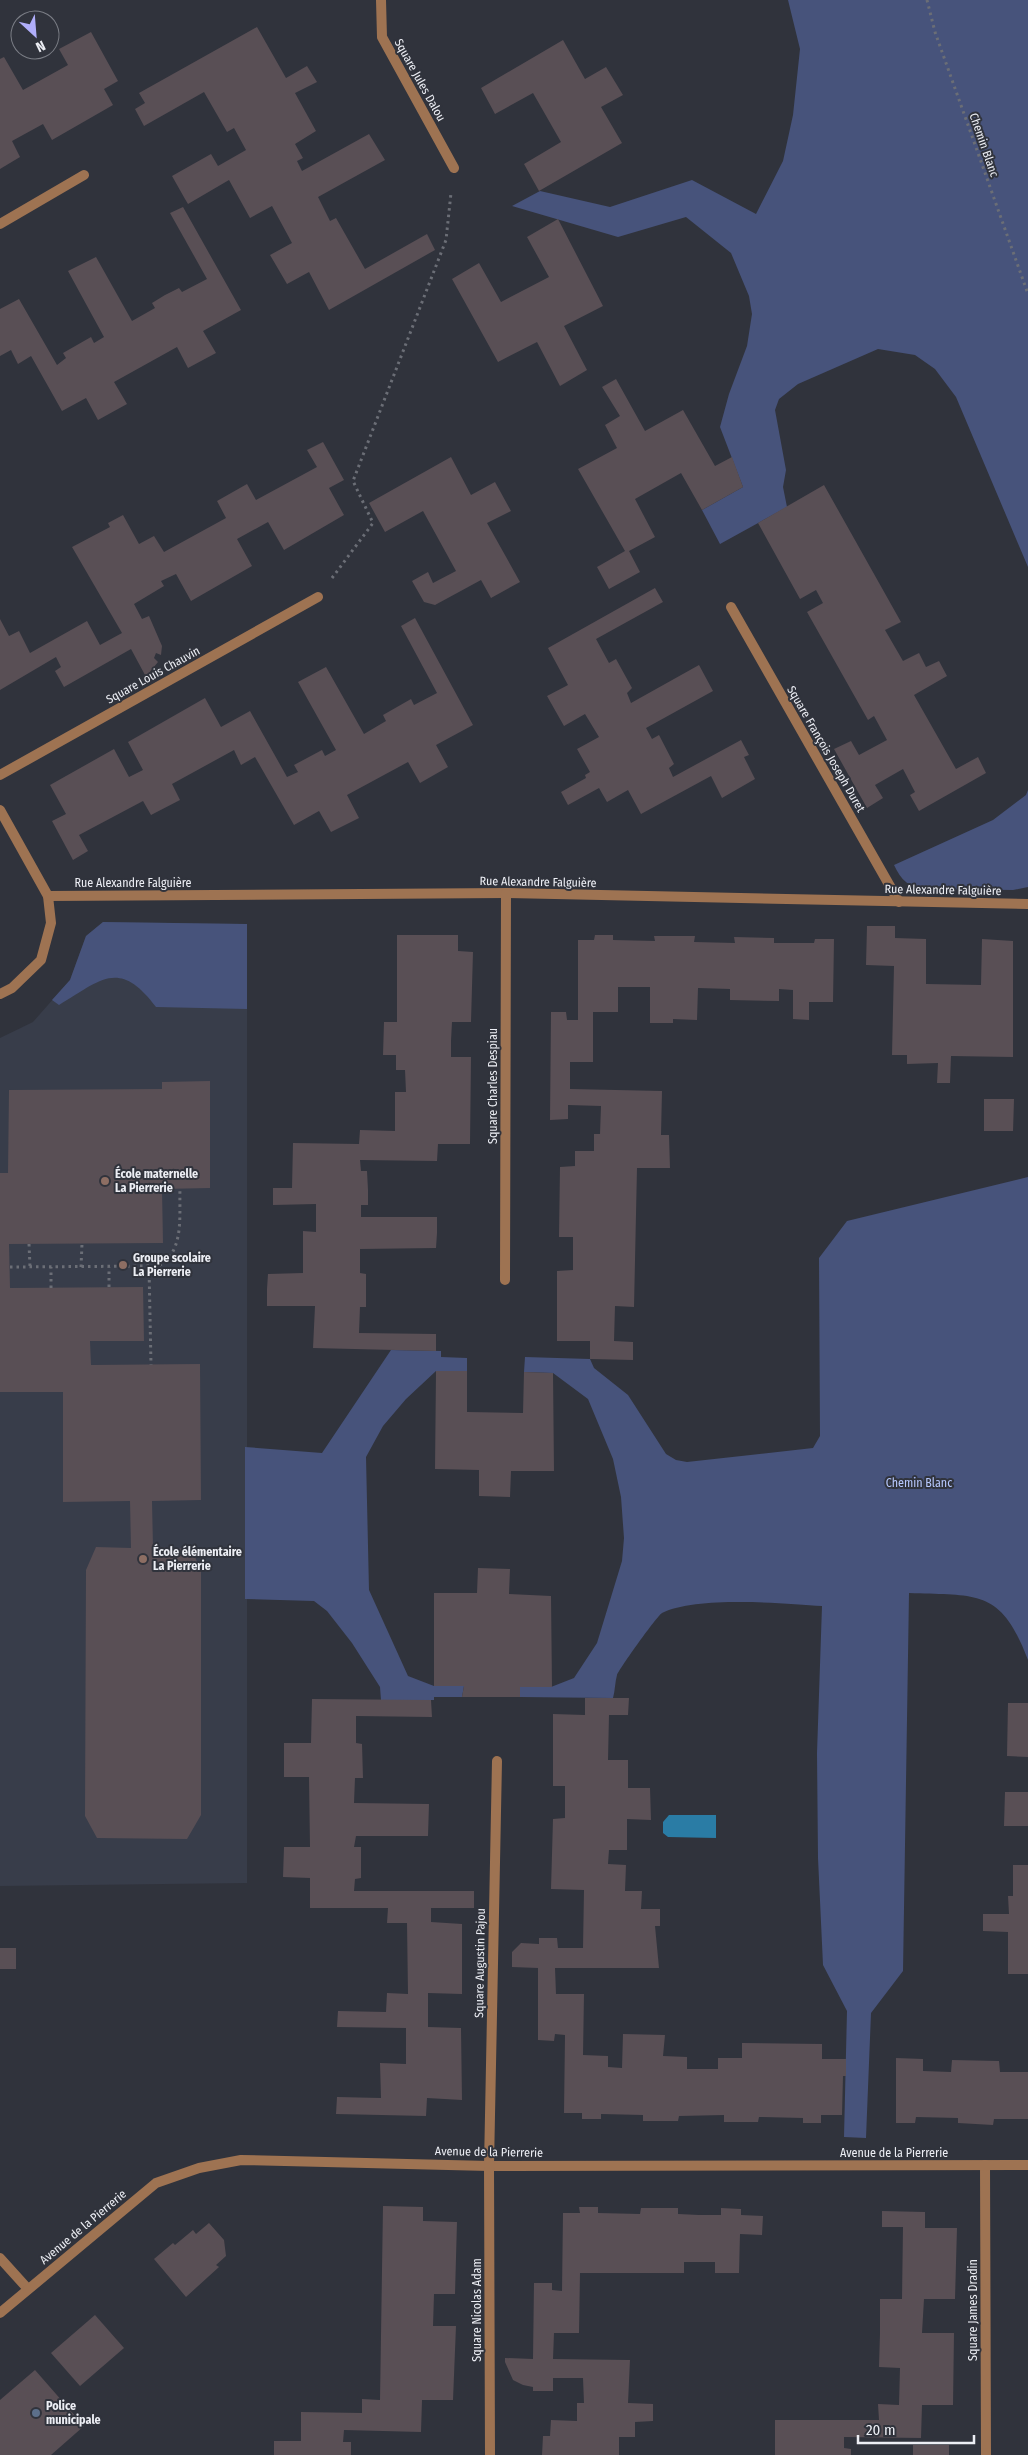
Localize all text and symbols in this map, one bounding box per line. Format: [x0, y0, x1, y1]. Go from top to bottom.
north arrow [10, 10, 60, 60]
street label: Square Jules Dalou [392, 36, 448, 124]
text: N [33, 37, 48, 56]
street label: Chemin Blanc [967, 111, 1001, 179]
street label: Square Louis Chauvin [104, 643, 202, 707]
street label: Square François Joseph Duret [784, 683, 868, 815]
street label: Rue Alexandre Falguière [479, 874, 597, 890]
street label: Rue Alexandre Falguière [74, 876, 192, 890]
street label: Rue Alexandre Falguière [884, 882, 1002, 898]
street label: Square Charles Despiau [486, 1028, 500, 1144]
place label: École maternelle La Pierrerie [115, 1165, 198, 1195]
marker: École maternelle La Pierrerie [99, 1175, 111, 1187]
place label: Groupe scolaire La Pierrerie [133, 1251, 211, 1279]
marker: Groupe scolaire La Pierrerie [117, 1259, 129, 1271]
park label: Chemin Blanc [886, 1476, 952, 1490]
place label: École élémentaire La Pierrerie [153, 1543, 242, 1573]
marker: École élémentaire La Pierrerie [137, 1553, 149, 1565]
street label: Square Augustin Pajou [472, 1908, 488, 2018]
street label: Avenue de la Pierrerie [435, 2144, 543, 2160]
street label: Avenue de la Pierrerie [840, 2146, 948, 2160]
street label: Avenue de la Pierrerie [37, 2187, 129, 2267]
street label: Square Nicolas Adam [470, 2258, 484, 2362]
street label: Square James Dradin [966, 2259, 980, 2361]
place label: Police municipale [46, 2399, 101, 2427]
marker: Police municipale [30, 2407, 42, 2419]
scale bar [858, 2412, 974, 2444]
text: 20 m [866, 2421, 896, 2439]

